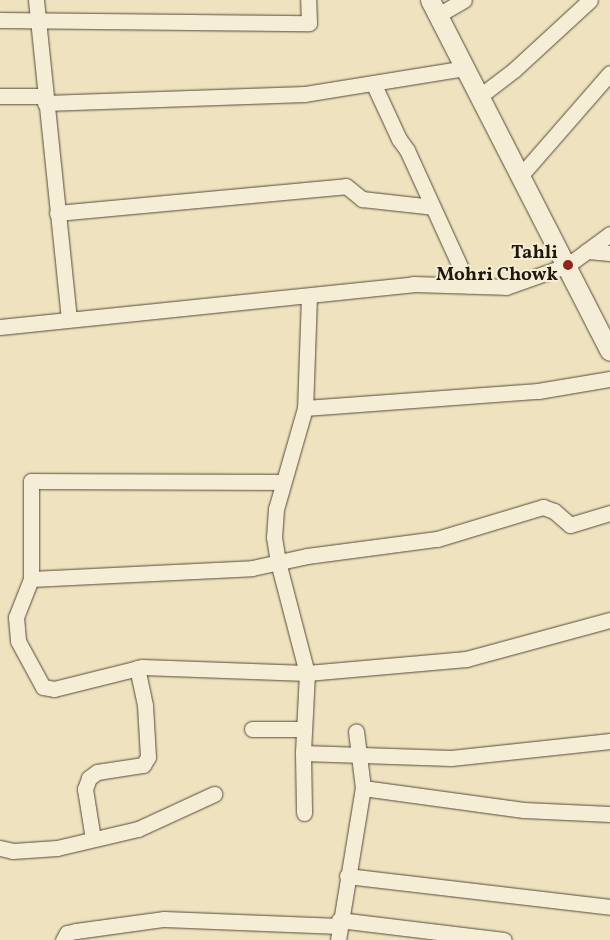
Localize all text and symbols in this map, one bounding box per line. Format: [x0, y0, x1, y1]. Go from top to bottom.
place label: Tahli Mohri Chowk [436, 243, 558, 287]
marker: Tahli Mohri Chowk [562, 259, 574, 271]

